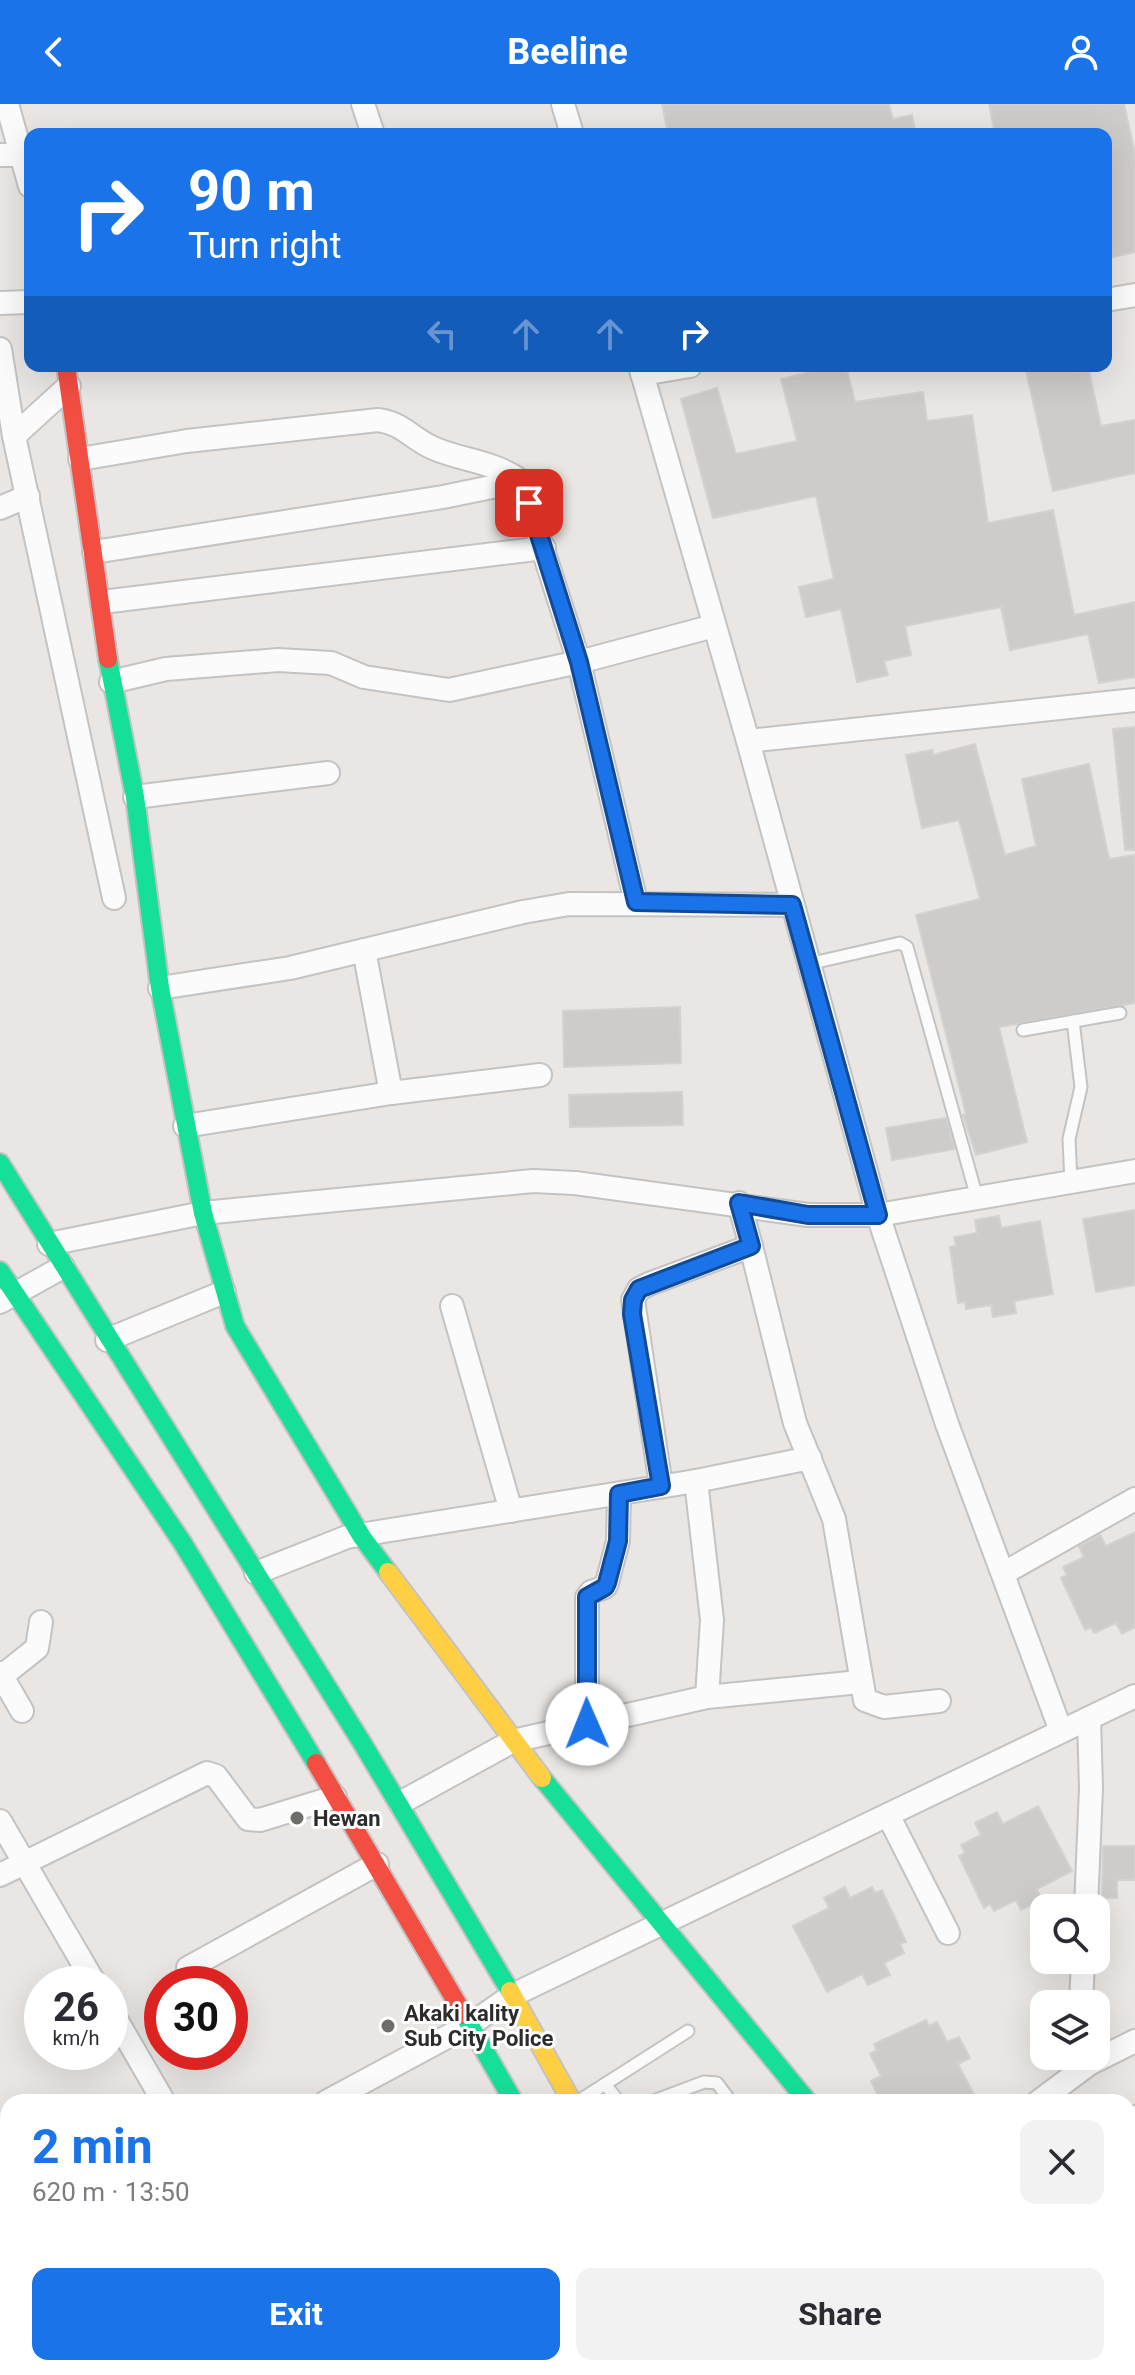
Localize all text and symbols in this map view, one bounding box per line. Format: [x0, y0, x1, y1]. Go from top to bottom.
icon: back [32, 30, 76, 74]
icon: person [1059, 30, 1103, 74]
text: Beeline [507, 31, 628, 73]
text: 90 m [188, 158, 315, 224]
icon: right [56, 160, 160, 264]
text: Turn right [188, 225, 341, 267]
icon: left [420, 312, 464, 356]
icon: ahead [504, 312, 548, 356]
icon: ahead [588, 312, 632, 356]
icon: right [672, 312, 716, 356]
pin [495, 469, 563, 537]
icon: arrive [507, 481, 551, 525]
position arrow [545, 1682, 629, 1766]
place label: Hewan [313, 1806, 381, 1831]
marker: Hewan [288, 1809, 306, 1827]
map controls [1030, 1894, 1110, 2070]
button: search [1030, 1894, 1110, 1974]
speed limit sign: 30 [144, 1966, 248, 2070]
text: 26 [53, 1984, 99, 2031]
button: layers [1030, 1990, 1110, 2070]
place label: Akaki kality Sub City Police [404, 2001, 553, 2051]
marker: Akaki kality Sub City Police [379, 2017, 397, 2035]
text: km/h [53, 2026, 99, 2050]
text: 2 min [32, 2118, 153, 2175]
button: close [1020, 2120, 1104, 2204]
text: 620 m · 13:50 [32, 2177, 190, 2207]
button: Exit [32, 2268, 560, 2360]
button: Share [576, 2268, 1104, 2360]

